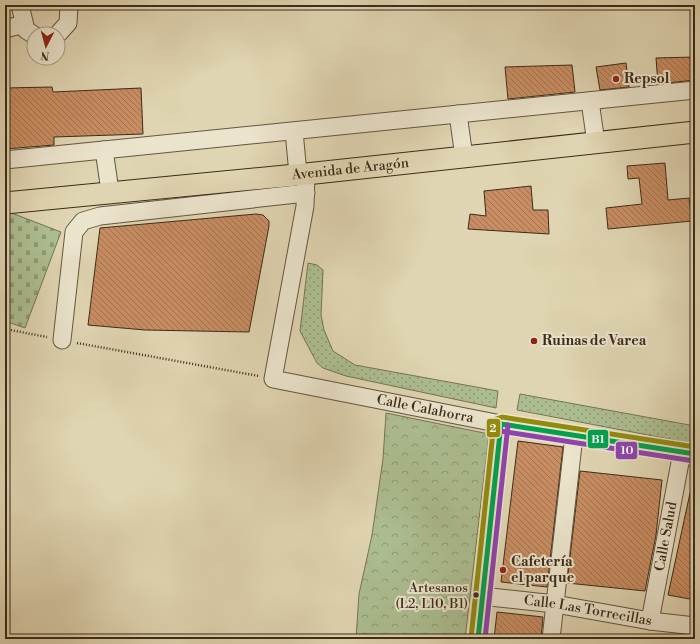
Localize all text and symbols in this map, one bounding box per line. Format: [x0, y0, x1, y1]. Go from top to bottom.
north arrow [26, 26, 66, 66]
text: N [40, 48, 50, 62]
place label: Repsol [624, 70, 670, 88]
marker: Repsol [611, 74, 621, 84]
street label: Avenida de Aragón [290, 154, 411, 184]
place label: Ruinas de Varea [542, 332, 647, 350]
marker: Ruinas de Varea [529, 336, 539, 346]
street label: Calle Calahorra [375, 391, 476, 428]
line badge: 2 [486, 418, 501, 438]
text: 2 [490, 422, 497, 436]
line badge: B1 [587, 429, 609, 449]
text: B1 [591, 433, 605, 447]
line badge: 10 [615, 441, 638, 460]
text: 10 [621, 444, 633, 458]
street label: Calle Salud [651, 500, 681, 573]
place label: Cafetería el parque [511, 553, 575, 587]
marker: Cafetería el parque [498, 565, 508, 575]
place label: Artesanos (L2, L10, B1) [395, 580, 468, 612]
marker: Artesanos (L2, L10, B1) [471, 590, 481, 600]
street label: Calle Las Torrecillas [523, 592, 653, 630]

